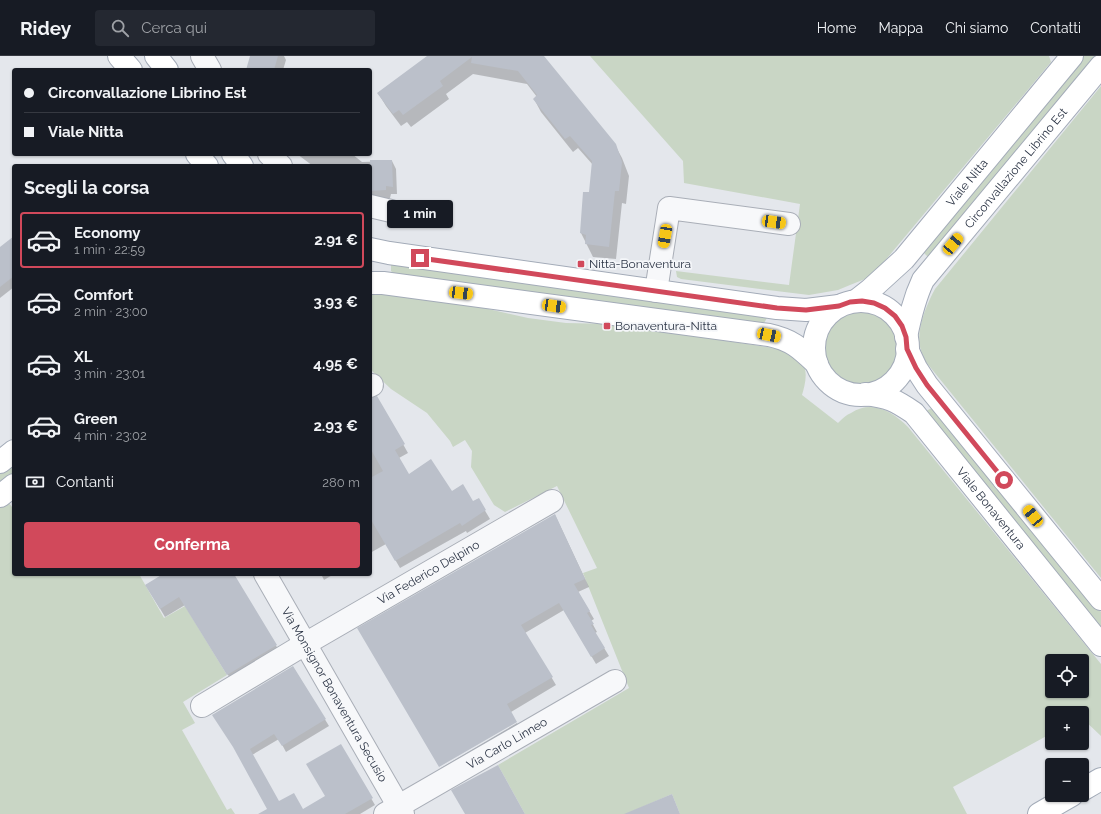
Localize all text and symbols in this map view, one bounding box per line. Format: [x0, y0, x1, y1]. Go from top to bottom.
search box [95, 10, 375, 46]
text: Ridey [20, 17, 71, 39]
icon: search [109, 17, 131, 39]
text: Cerca qui [141, 19, 207, 37]
text: Home [817, 20, 856, 36]
text: Mappa [878, 20, 923, 36]
text: Chi siamo [945, 20, 1008, 36]
text: Contatti [1030, 20, 1081, 36]
text: Circonvallazione Librino Est [48, 84, 247, 102]
street label: Circonvallazione Librino Est [962, 105, 1070, 231]
text: Viale Nitta [48, 123, 123, 141]
street label: Viale Nitta [944, 156, 991, 209]
text: Scegli la corsa [24, 177, 149, 198]
callout: 1 min [387, 200, 453, 228]
text: 1 min [404, 206, 436, 221]
car [761, 214, 787, 230]
icon: car [26, 222, 62, 258]
car [657, 223, 673, 249]
text: Economy [74, 224, 141, 242]
text: 2.91 € [314, 231, 358, 249]
car [941, 231, 965, 257]
text: 1 min · 22:59 [74, 242, 145, 257]
route end [411, 249, 429, 267]
place label: Nitta-Bonaventura [589, 257, 691, 271]
marker: Nitta-Bonaventura [576, 259, 586, 269]
icon: car [26, 284, 62, 320]
text: Comfort [74, 286, 133, 304]
car [448, 286, 474, 300]
text: 3.93 € [313, 293, 358, 311]
car [541, 298, 567, 314]
text: 2 min · 23:00 [74, 304, 148, 319]
place label: Bonaventura-Nitta [615, 319, 717, 333]
marker: Bonaventura-Nitta [602, 321, 612, 331]
car [756, 327, 782, 343]
icon: car [26, 346, 62, 382]
text: XL [74, 348, 92, 366]
text: 4.95 € [313, 355, 358, 373]
text: 3 min · 23:01 [74, 366, 145, 381]
icon: car [26, 408, 62, 444]
text: Green [74, 410, 118, 428]
text: 2.93 € [313, 417, 358, 435]
text: 4 min · 23:02 [74, 428, 147, 443]
street label: Viale Bonaventura [954, 465, 1028, 552]
icon: cash [24, 471, 46, 493]
route start [995, 471, 1013, 489]
text: Contanti [56, 473, 114, 491]
text: 280 m [322, 475, 360, 490]
car [1021, 503, 1045, 529]
button: Conferma [24, 522, 360, 568]
street label: Via Federico Delpino [375, 538, 482, 607]
street label: Via Monsignor Bonaventura Secusio [279, 605, 390, 784]
map controls [1045, 654, 1089, 802]
button: locate [1045, 654, 1089, 698]
button: + [1045, 706, 1089, 750]
street label: Via Carlo Linneo [464, 715, 550, 772]
button: − [1045, 758, 1089, 802]

